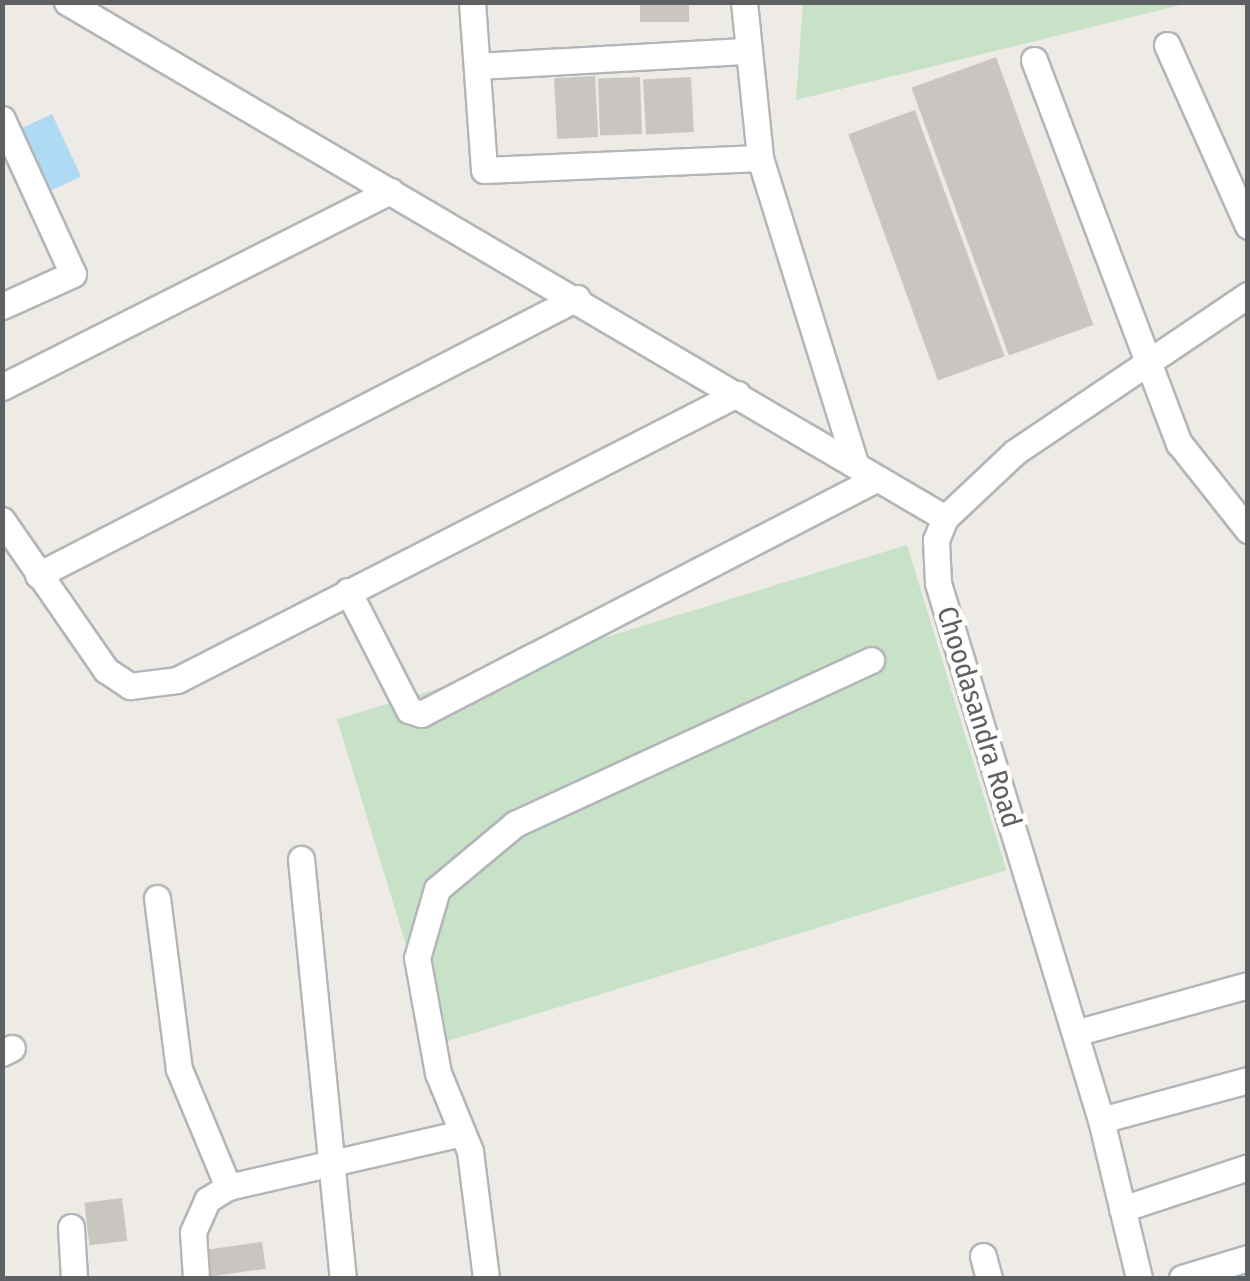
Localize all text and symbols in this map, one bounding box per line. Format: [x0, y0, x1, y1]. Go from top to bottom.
street label: Choodasandra Road [929, 603, 1029, 831]

